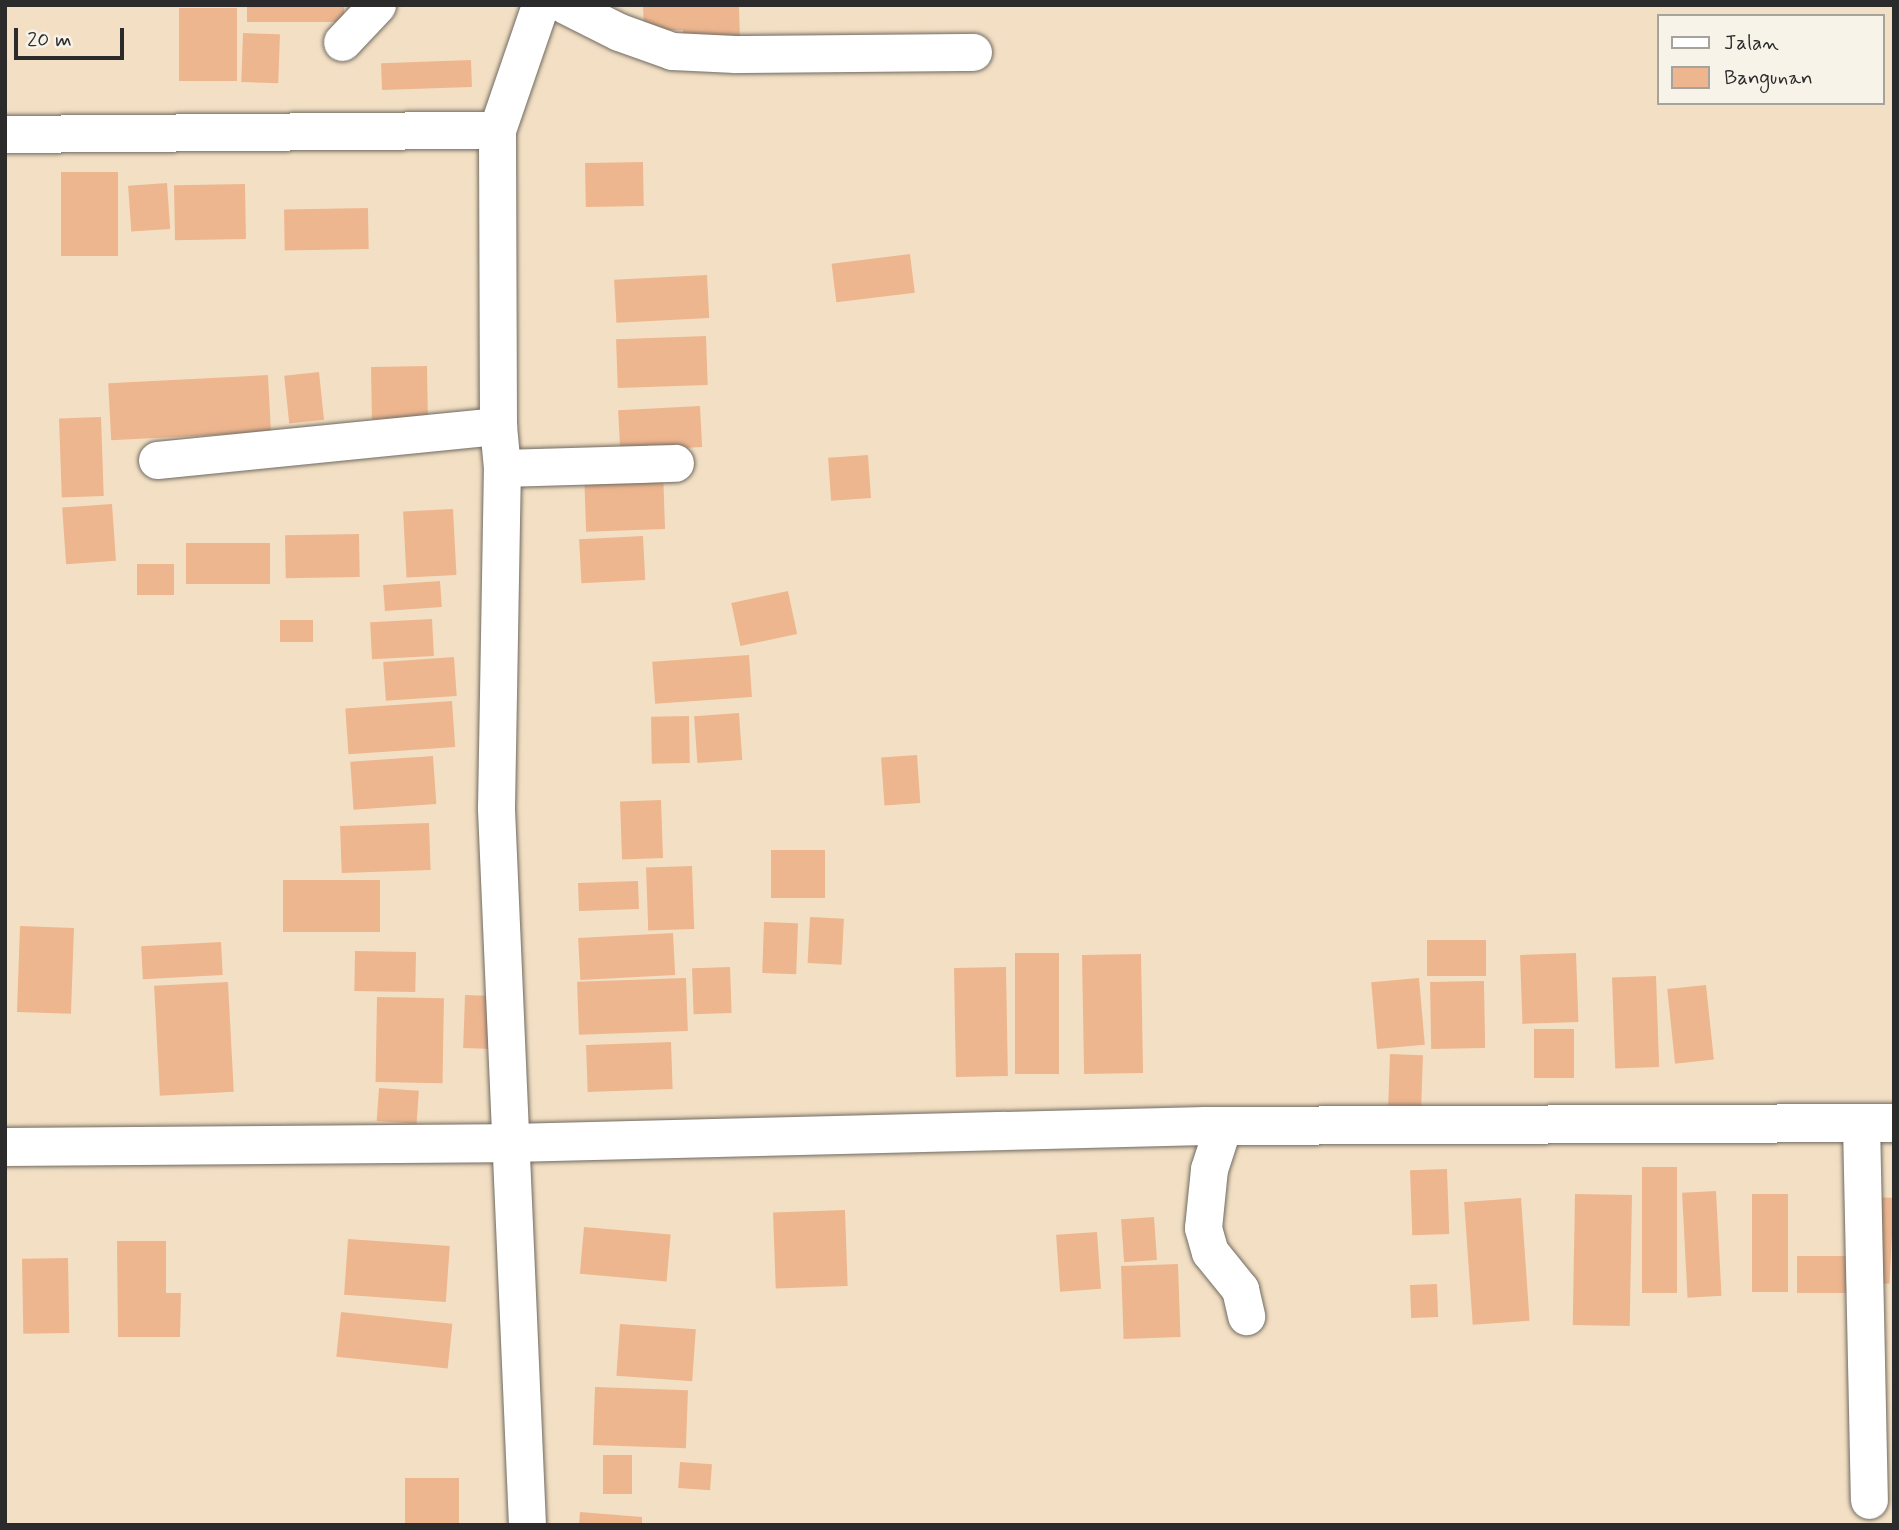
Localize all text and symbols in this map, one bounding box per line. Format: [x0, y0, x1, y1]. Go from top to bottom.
scale bar [18, 14, 128, 58]
legend [1658, 14, 1885, 105]
text: 20 m [27, 26, 72, 54]
text: Jalan [1724, 29, 1779, 57]
text: Bangunan [1724, 64, 1813, 92]

